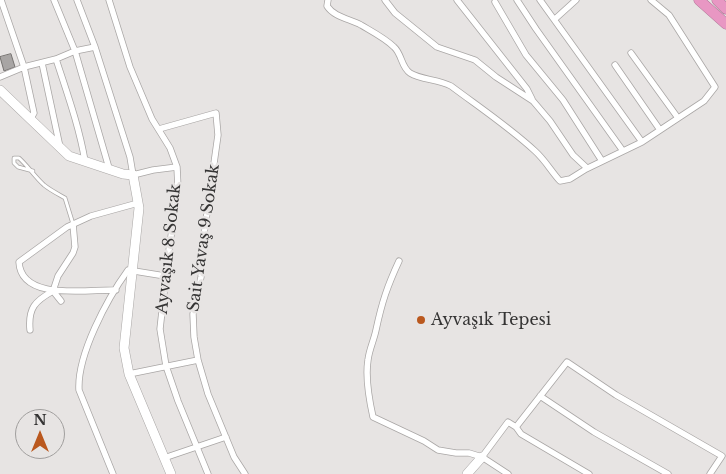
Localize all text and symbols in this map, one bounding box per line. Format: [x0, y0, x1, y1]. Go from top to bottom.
street label: Sait Yavaş 9 Sokak [184, 163, 224, 313]
street label: Ayvaşık 8 Sokak [153, 183, 185, 315]
place label: Ayvaşık Tepesi [431, 310, 551, 330]
marker: Ayvaşık Tepesi [415, 314, 427, 326]
north arrow [15, 409, 65, 459]
text: N [33, 411, 47, 429]

